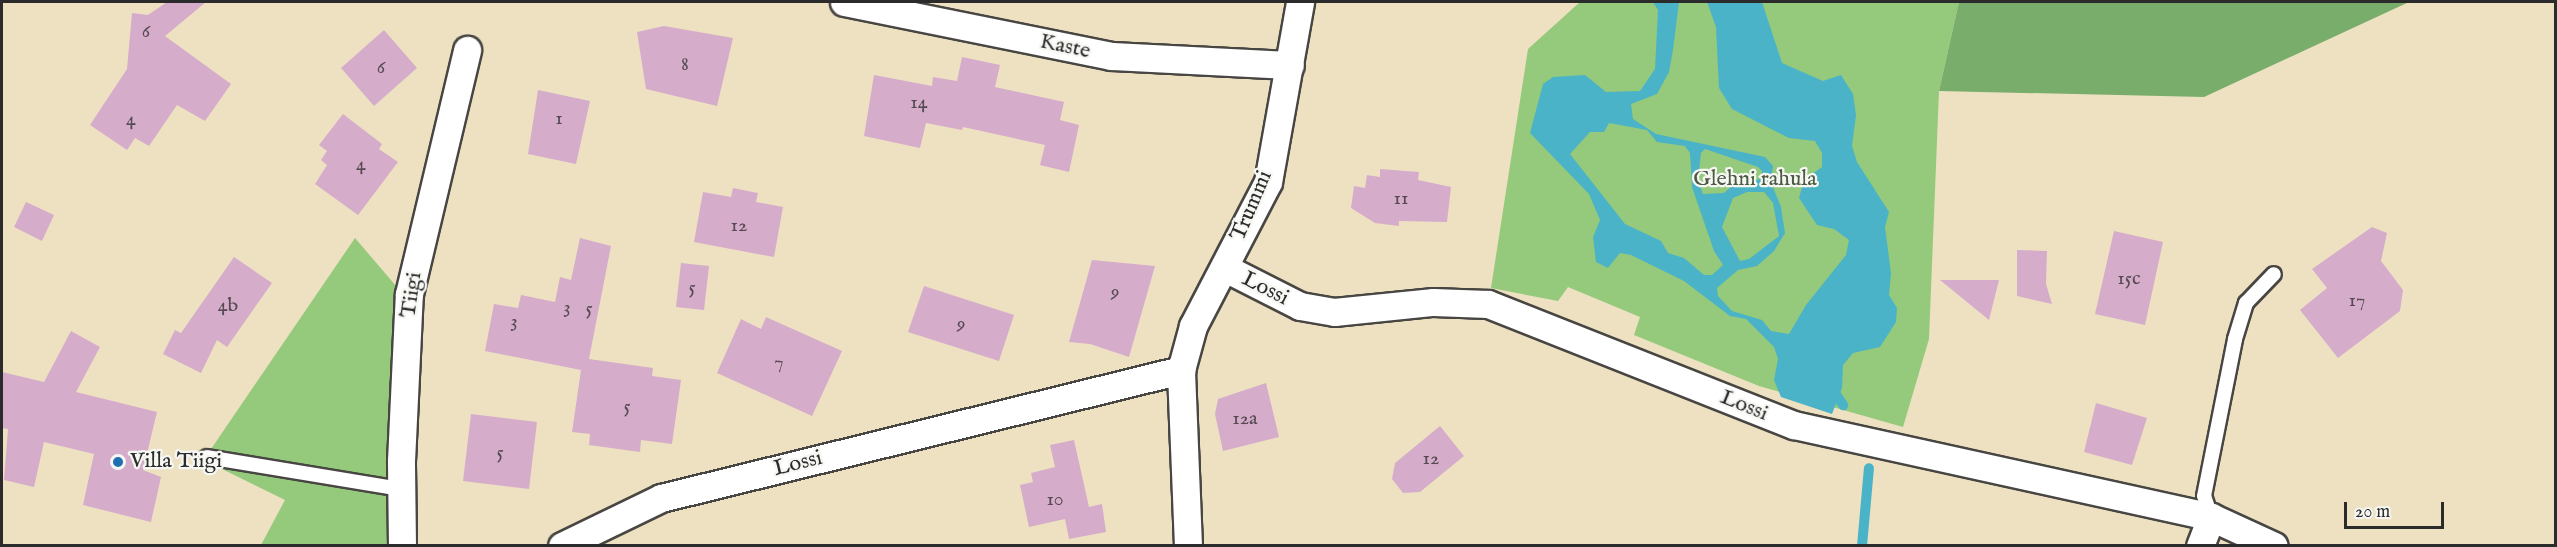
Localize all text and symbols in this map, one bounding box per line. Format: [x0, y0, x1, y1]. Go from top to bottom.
house number: 6 [142, 19, 150, 43]
street label: Kaste [1037, 29, 1093, 65]
house number: 8 [681, 52, 689, 76]
house number: 6 [377, 55, 385, 79]
house number: 14 [910, 90, 928, 114]
house number: 1 [555, 106, 563, 130]
house number: 4 [126, 107, 136, 131]
house number: 4 [356, 152, 366, 176]
street label: Trummi [1225, 167, 1279, 245]
park label: Glehni rahula [1693, 167, 1817, 193]
house number: 11 [1394, 186, 1408, 210]
house number: 12 [731, 213, 747, 237]
street label: Lossi [1237, 266, 1293, 312]
house number: 15c [2117, 266, 2141, 290]
street label: Tiigi [396, 271, 428, 319]
house number: 5 [688, 275, 696, 299]
house number: 9 [1111, 279, 1119, 303]
house number: 17 [2349, 288, 2365, 312]
house number: 4b [218, 293, 238, 317]
house number: 3 [563, 295, 571, 319]
house number: 5 [585, 296, 593, 320]
house number: 3 [510, 309, 518, 333]
house number: 9 [957, 311, 965, 335]
house number: 7 [774, 350, 784, 374]
street label: Lossi [1716, 385, 1772, 427]
house number: 5 [623, 394, 631, 418]
house number: 12a [1232, 406, 1258, 430]
house number: 5 [496, 440, 504, 464]
street label: Lossi [771, 445, 825, 483]
house number: 12 [1423, 446, 1439, 470]
place label: Villa Tiigi [130, 449, 222, 475]
marker: Villa Tiigi [111, 455, 125, 469]
house number: 10 [1046, 487, 1064, 511]
scale bar [2347, 490, 2448, 528]
text: 20 m [2355, 501, 2390, 524]

